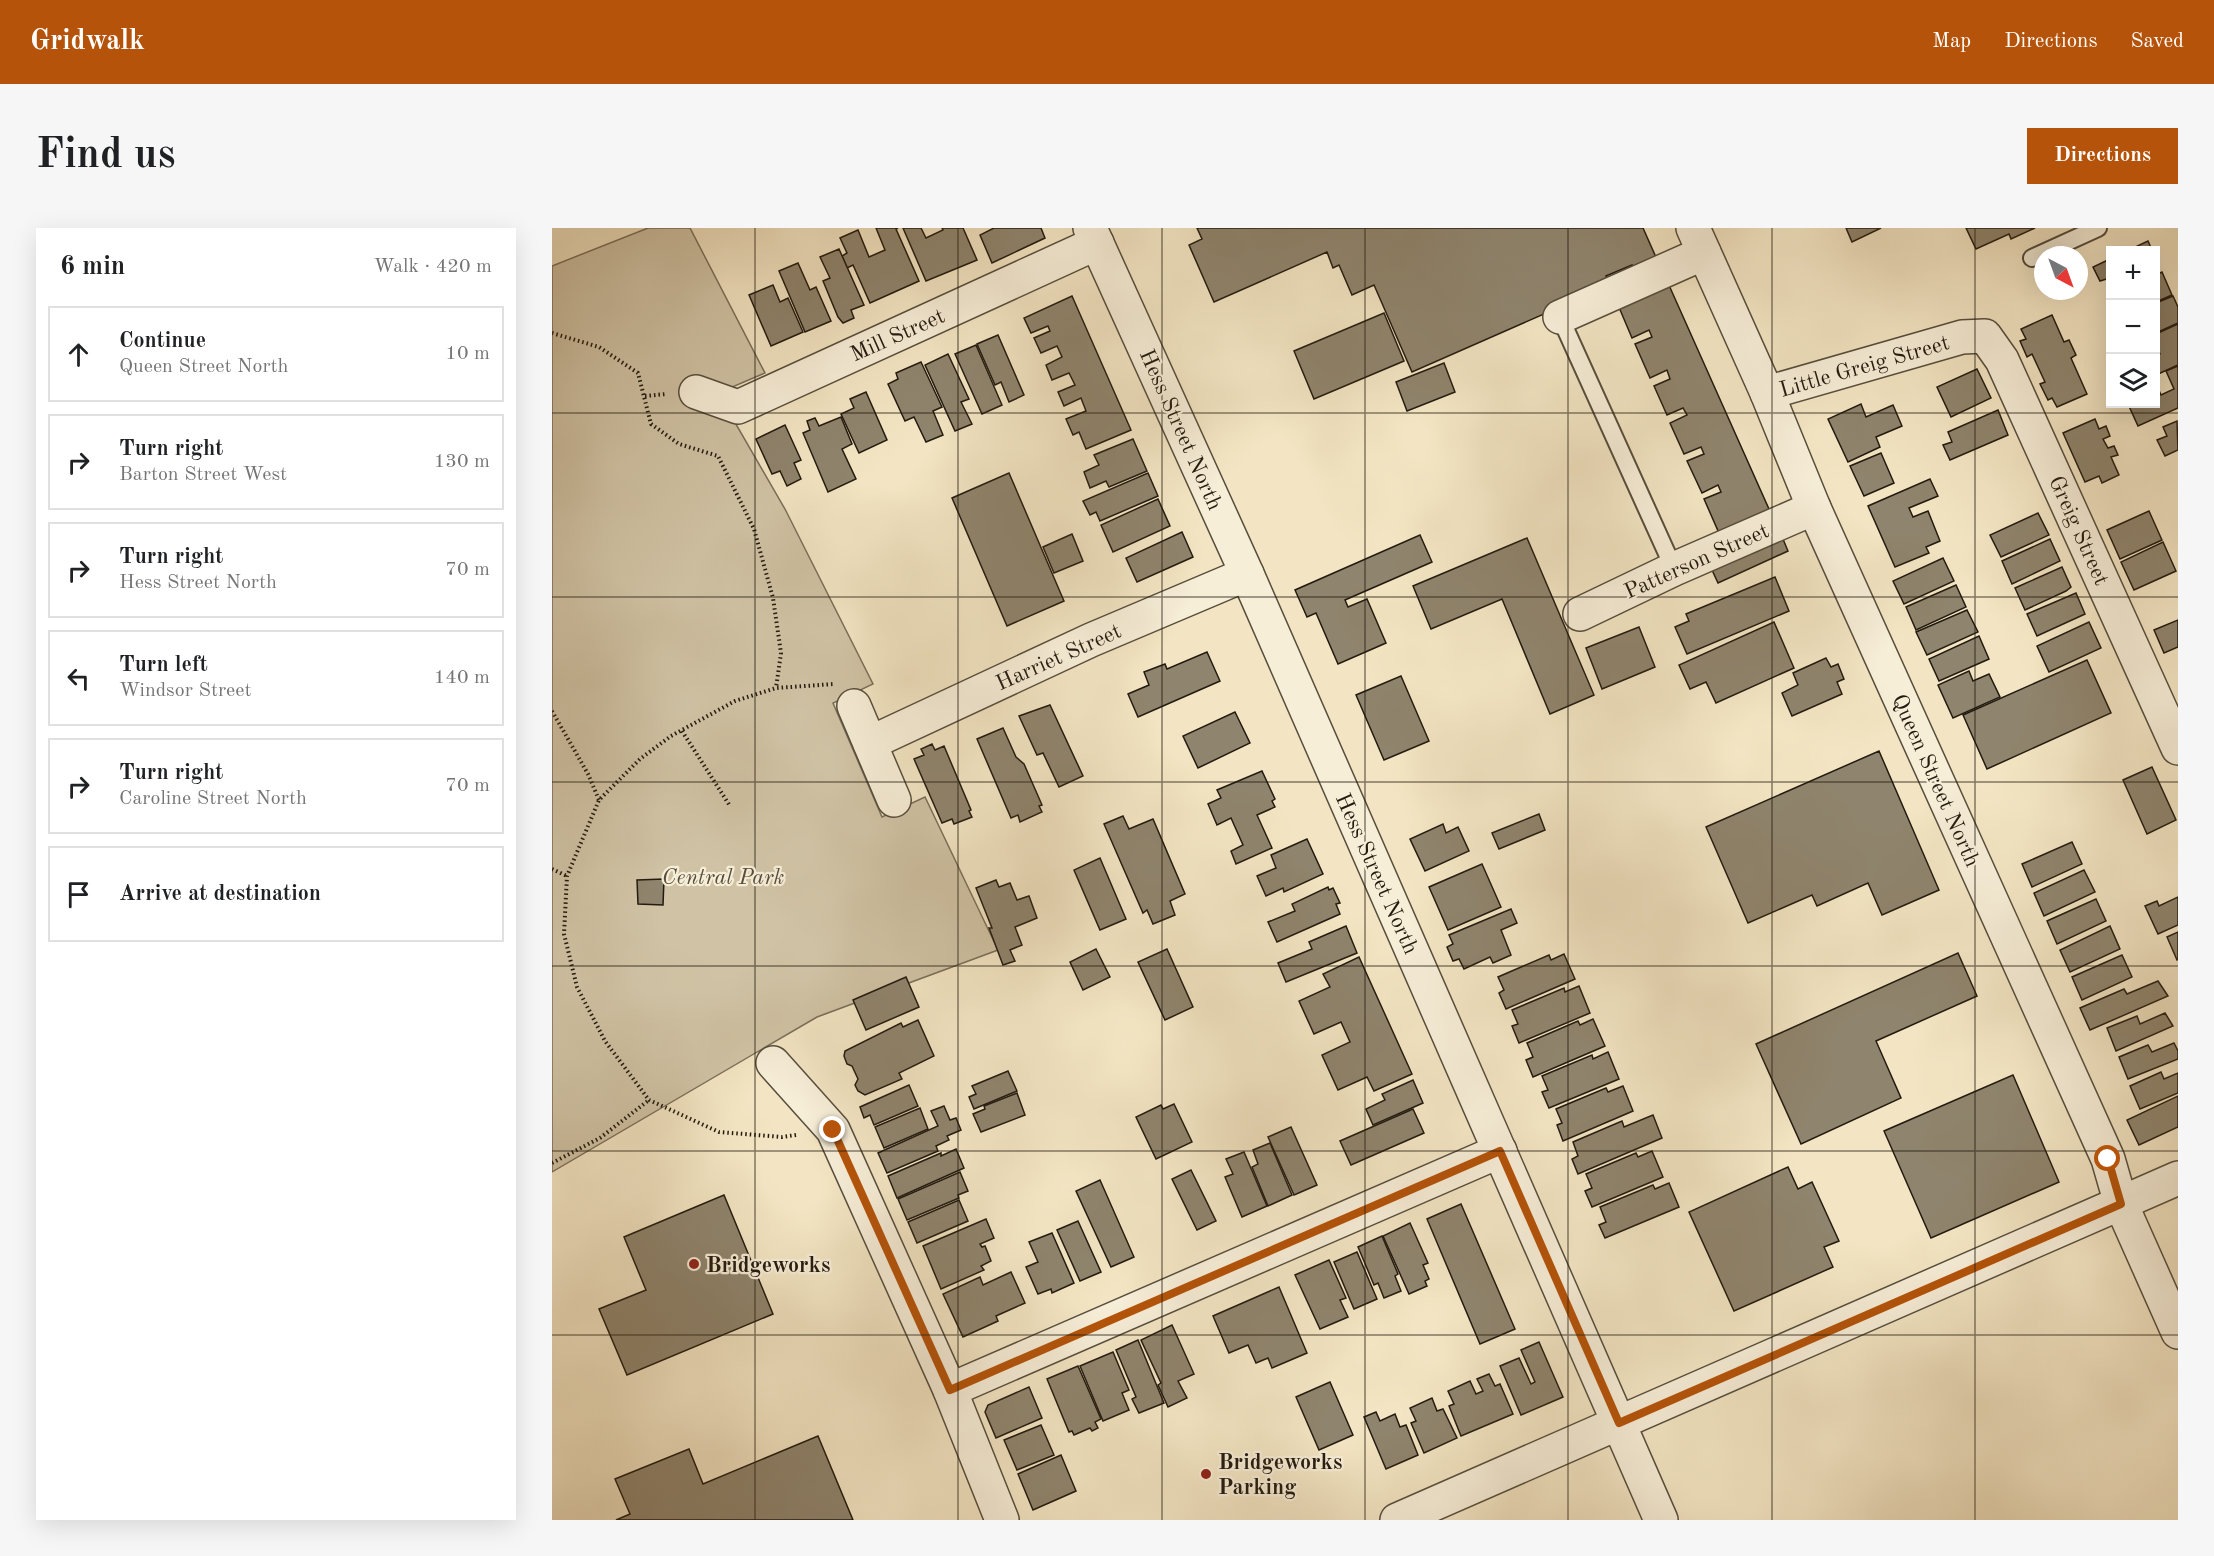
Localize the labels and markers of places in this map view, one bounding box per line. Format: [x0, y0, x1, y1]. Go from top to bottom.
place label: Bridgeworks [706, 1255, 830, 1277]
marker: Bridgeworks [687, 1257, 701, 1271]
place label: Bridgeworks Parking [1218, 1452, 1342, 1499]
marker: Bridgeworks Parking [1199, 1467, 1213, 1481]

